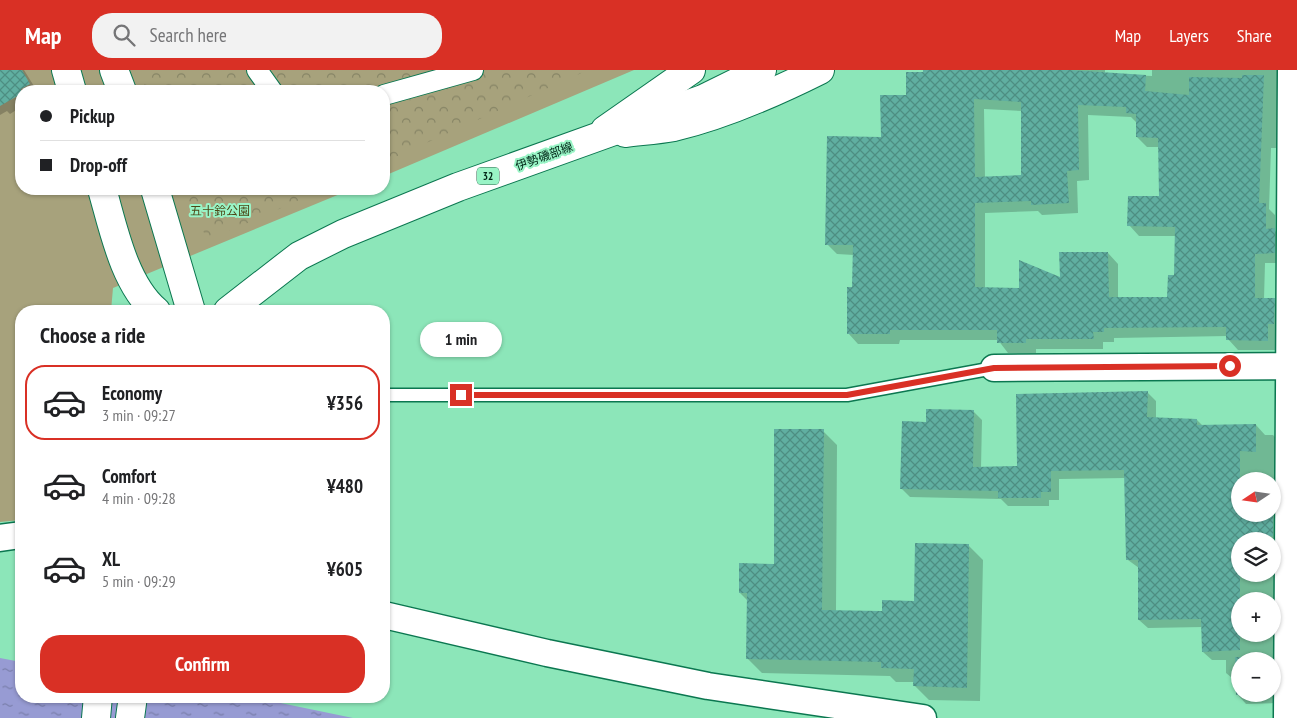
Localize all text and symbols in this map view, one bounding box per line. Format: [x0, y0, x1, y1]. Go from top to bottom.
search box [92, 13, 442, 58]
text: Map [25, 20, 62, 51]
icon: search [110, 21, 138, 49]
text: Search here [150, 23, 227, 47]
text: Map [1115, 24, 1141, 47]
text: Layers [1169, 24, 1209, 47]
text: Share [1237, 24, 1272, 47]
text: Pickup [70, 104, 115, 128]
street label: 伊勢磯部線 [513, 139, 575, 173]
text: Drop-off [70, 153, 127, 177]
road number: 32 [477, 168, 499, 184]
park label: 五十鈴公園 [190, 203, 250, 218]
text: Choose a ride [40, 321, 145, 349]
callout: 1 min [420, 322, 502, 358]
text: 1 min [445, 329, 477, 349]
route start [1219, 355, 1241, 377]
icon: car [42, 380, 87, 425]
text: Economy [102, 381, 162, 405]
route end [450, 384, 472, 406]
text: ¥356 [327, 391, 363, 415]
text: 3 min · 09:27 [102, 405, 176, 425]
icon: car [42, 463, 87, 508]
text: Comfort [102, 464, 156, 488]
north arrow [1231, 472, 1281, 522]
map controls [1231, 472, 1281, 702]
text: ¥480 [327, 474, 363, 498]
text: 4 min · 09:28 [102, 488, 176, 508]
button: layers [1231, 532, 1281, 582]
icon: car [42, 546, 87, 591]
text: XL [102, 547, 120, 571]
text: ¥605 [327, 557, 363, 581]
text: 5 min · 09:29 [102, 571, 176, 591]
button: + [1231, 592, 1281, 642]
button: Confirm [40, 635, 365, 693]
button: − [1231, 652, 1281, 702]

